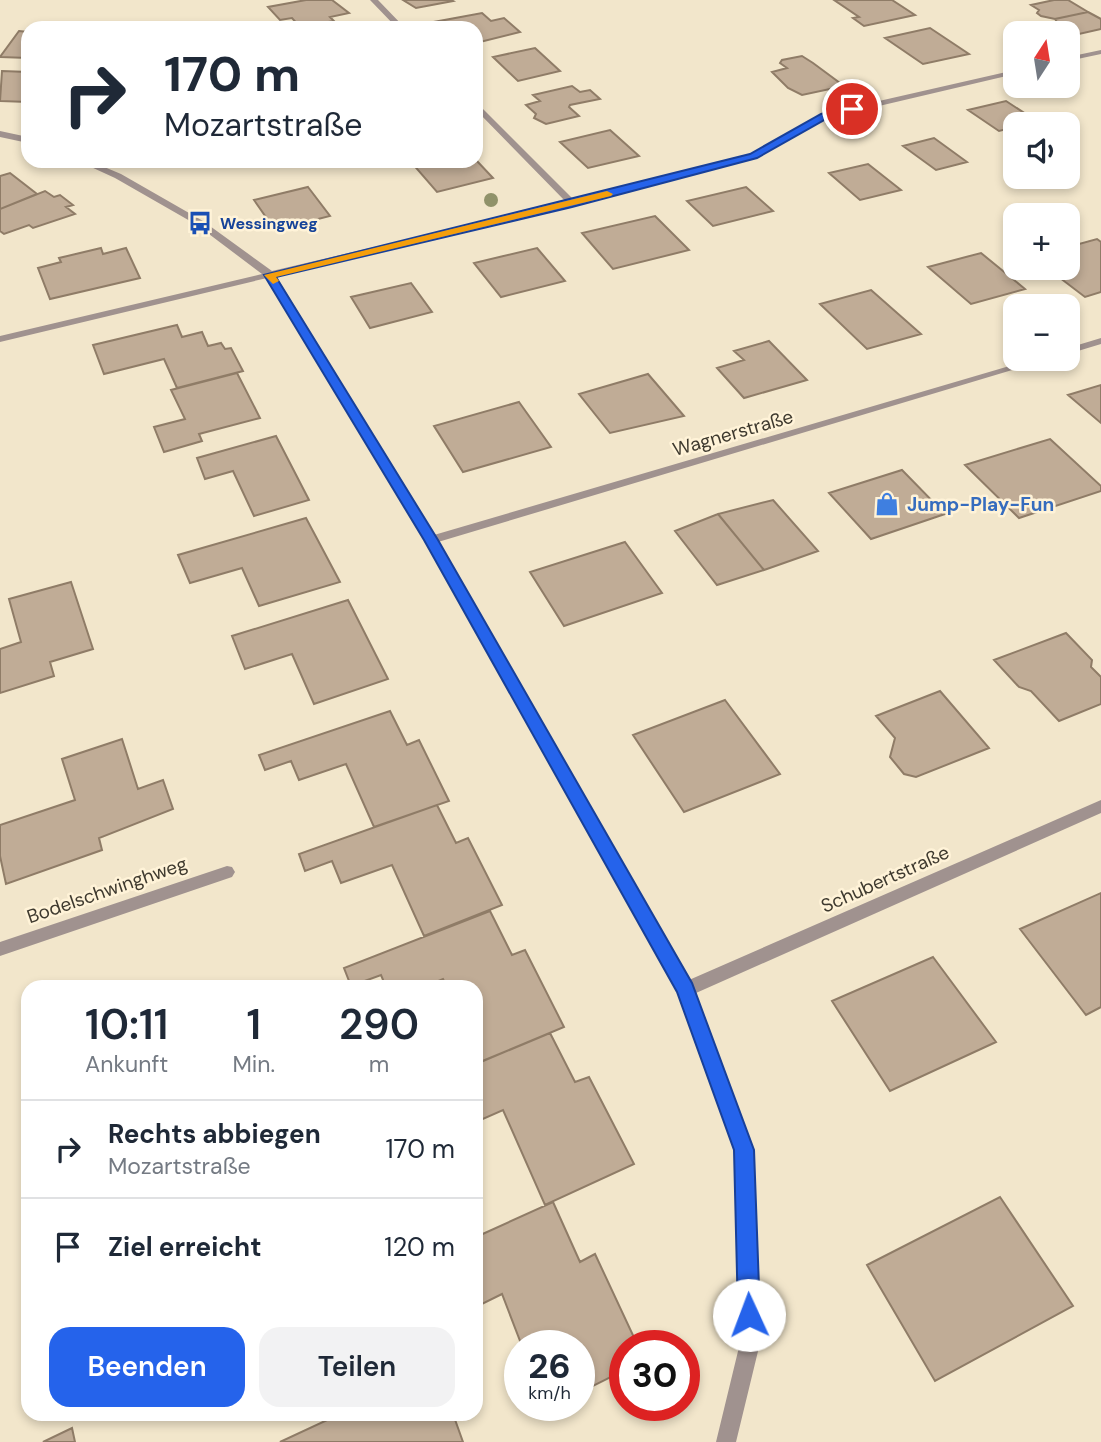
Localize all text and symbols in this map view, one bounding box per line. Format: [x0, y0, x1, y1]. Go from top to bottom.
north arrow [1003, 21, 1080, 98]
map controls [1003, 21, 1080, 371]
text: 170 m [164, 42, 300, 106]
icon: right [49, 49, 140, 140]
pin [822, 79, 882, 139]
icon: arrive [833, 90, 871, 128]
text: Mozartstraße [164, 104, 362, 146]
button: sound [1003, 112, 1080, 189]
button: + [1003, 203, 1080, 280]
bus stop icon: Wessingweg [186, 209, 214, 237]
place label: Wessingweg [220, 213, 318, 234]
button: − [1003, 294, 1080, 371]
street label: Wagnerstraße [670, 404, 796, 462]
shop icon: Jump-Play-Fun [873, 490, 901, 518]
place label: Jump-Play-Fun [907, 492, 1054, 517]
street label: Schubertstraße [817, 840, 953, 918]
street label: Bodelschwinghweg [24, 851, 191, 929]
text: 10:11 [85, 997, 168, 1052]
text: 1 [246, 997, 261, 1052]
text: 290 [339, 997, 419, 1052]
text: Ankunft [85, 1049, 168, 1079]
text: Min. [232, 1049, 275, 1079]
text: m [369, 1049, 389, 1079]
text: Rechts abbiegen [108, 1117, 321, 1151]
icon: right [49, 1130, 87, 1168]
text: 170 m [386, 1132, 455, 1166]
text: Mozartstraße [108, 1151, 251, 1181]
icon: arrive [49, 1228, 87, 1266]
text: Ziel erreicht [108, 1230, 261, 1264]
text: 120 m [384, 1230, 455, 1264]
position arrow [712, 1278, 786, 1352]
button: Beenden [49, 1327, 245, 1407]
button: Teilen [259, 1327, 455, 1407]
speed limit sign: 30 [609, 1330, 700, 1421]
text: 26 [528, 1343, 571, 1389]
text: km/h [528, 1381, 571, 1405]

